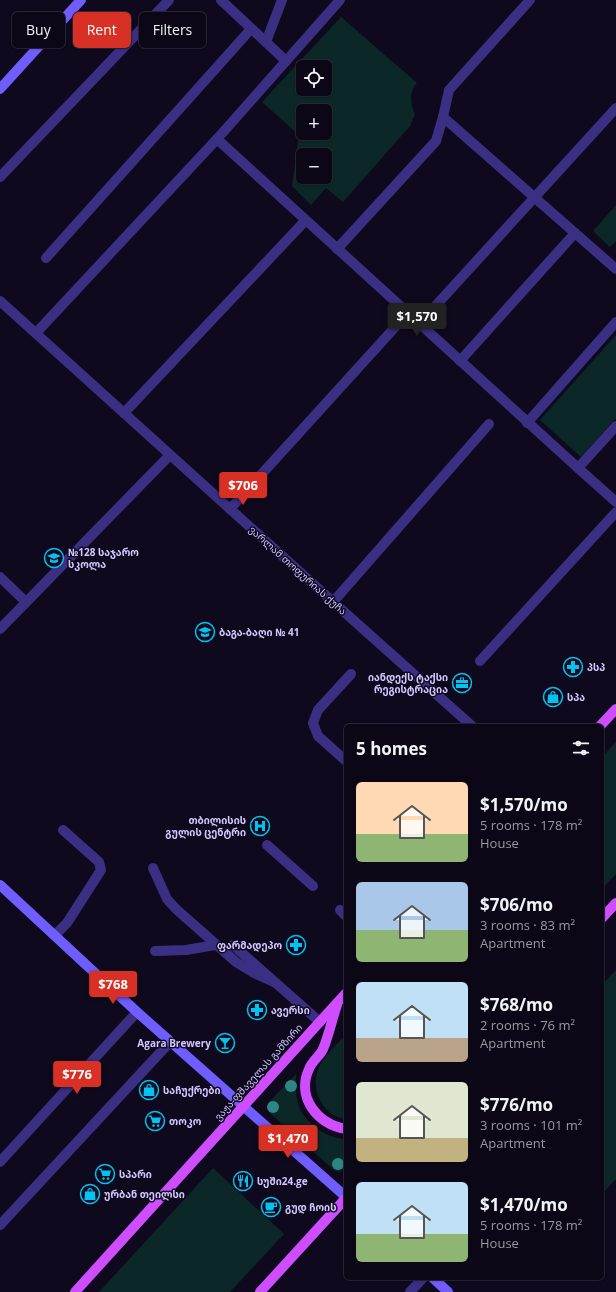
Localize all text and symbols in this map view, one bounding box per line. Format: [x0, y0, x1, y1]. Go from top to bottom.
chip: Buy [12, 12, 65, 48]
chip: Rent [73, 12, 131, 48]
chip: Filters [139, 12, 206, 48]
map controls [296, 60, 332, 184]
button: locate [296, 60, 332, 96]
button: + [296, 104, 332, 140]
button: − [296, 148, 332, 184]
pin: $1,570 [384, 303, 450, 337]
text: $1,570 [397, 307, 437, 325]
pin: $706 [219, 472, 267, 506]
text: $706 [228, 476, 258, 494]
street label: ვარლამ თოფურიას ქუჩა [246, 522, 350, 618]
place label: №128 საჯარო სკოლა [68, 545, 139, 571]
school or university icon: №128 საჯარო სკოლა [43, 547, 65, 569]
school or university icon: ბაგა-ბაღი № 41 [194, 621, 216, 643]
place label: ბაგა-ბაღი № 41 [219, 625, 299, 639]
pharmacy icon: პსპ [562, 656, 584, 678]
place label: პსპ [587, 660, 605, 674]
place label: იანდექს ტაქსი რეგისტრაცია [368, 670, 448, 696]
office icon: იანდექს ტაქსი რეგისტრაცია [451, 672, 473, 694]
shop icon: სპა [542, 686, 564, 708]
place label: სპა [567, 690, 585, 704]
text: 5 homes [356, 737, 427, 760]
icon: filters [570, 737, 592, 759]
text: $1,570/mo [480, 793, 568, 816]
icon: home [388, 798, 436, 846]
place label: თბილისის გულის ცენტრი [165, 813, 246, 839]
hospital icon: თბილისის გულის ცენტრი [249, 815, 271, 837]
text: 5 rooms · 178 m² [480, 816, 582, 834]
text: House [480, 834, 519, 852]
text: $706/mo [480, 893, 553, 916]
icon: home [388, 898, 436, 946]
text: 3 rooms · 83 m² [480, 916, 575, 934]
pharmacy icon: ფარმადეპო [285, 934, 307, 956]
text: Apartment [480, 934, 545, 952]
place label: ფარმადეპო [217, 938, 282, 952]
pin: $768 [89, 971, 137, 1005]
text: $768 [98, 975, 128, 993]
text: $768/mo [480, 993, 553, 1016]
icon: home [388, 998, 436, 1046]
pharmacy icon: ავერსი [246, 999, 268, 1021]
place label: ავერსი [271, 1003, 310, 1017]
text: 2 rooms · 76 m² [480, 1016, 575, 1034]
street label: ვაჟა-ფშაველას გამზირი [211, 1020, 305, 1123]
bar icon: Agara Brewery [214, 1032, 236, 1054]
text: Apartment [480, 1034, 545, 1052]
place label: Agara Brewery [137, 1036, 211, 1050]
pin: $776 [53, 1061, 101, 1095]
text: $776 [62, 1065, 92, 1083]
shop icon: საჩუქრები [138, 1079, 160, 1101]
place label: საჩუქრები [163, 1083, 221, 1097]
text: $776/mo [480, 1093, 553, 1116]
icon: home [388, 1098, 436, 1146]
supermarket icon: თოკო [144, 1110, 166, 1132]
place label: თოკო [169, 1114, 202, 1128]
text: 3 rooms · 101 m² [480, 1116, 582, 1134]
pin: $1,470 [255, 1125, 321, 1159]
text: $1,470 [268, 1129, 308, 1147]
text: Apartment [480, 1134, 545, 1152]
supermarket icon: სპარი [94, 1163, 116, 1185]
place label: სპარი [119, 1167, 152, 1181]
restaurant icon: სუში24.ge [232, 1170, 254, 1192]
place label: სუში24.ge [257, 1174, 308, 1188]
shop icon: ურბან თეილსი [79, 1183, 101, 1205]
place label: ურბან თეილსი [104, 1187, 185, 1201]
text: $1,470/mo [480, 1193, 568, 1216]
cafe icon: გუდ ჩოის [260, 1196, 282, 1218]
icon: home [388, 1198, 436, 1246]
place label: გუდ ჩოის [285, 1200, 336, 1214]
text: 5 rooms · 178 m² [480, 1216, 582, 1234]
text: House [480, 1234, 519, 1252]

